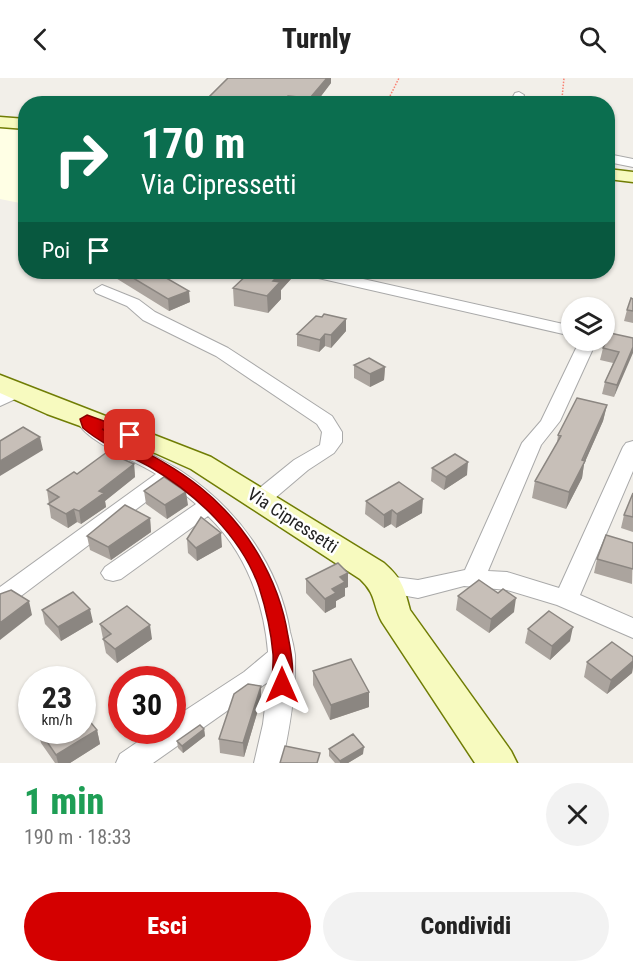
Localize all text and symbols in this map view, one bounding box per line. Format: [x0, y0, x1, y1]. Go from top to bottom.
icon: back [24, 23, 57, 56]
text: Turnly [282, 23, 351, 55]
icon: search [576, 23, 609, 56]
text: 170 m [141, 119, 246, 168]
icon: right [42, 120, 120, 198]
text: Via Cipressetti [141, 169, 296, 201]
icon: arrive [82, 234, 115, 267]
text: Poi [42, 238, 70, 263]
map controls [561, 297, 615, 351]
button: layers [561, 297, 615, 351]
pin [104, 409, 155, 460]
icon: arrive [113, 418, 146, 451]
street label: Via Cipressetti [244, 483, 342, 557]
position arrow [250, 653, 314, 717]
speed limit sign: 30 [108, 666, 186, 744]
text: 23 [42, 680, 72, 715]
text: km/h [42, 711, 72, 729]
text: 1 min [24, 781, 104, 823]
button: close [546, 783, 609, 846]
text: 190 m · 18:33 [24, 825, 131, 849]
button: Esci [24, 892, 311, 961]
button: Condividi [323, 892, 609, 961]

